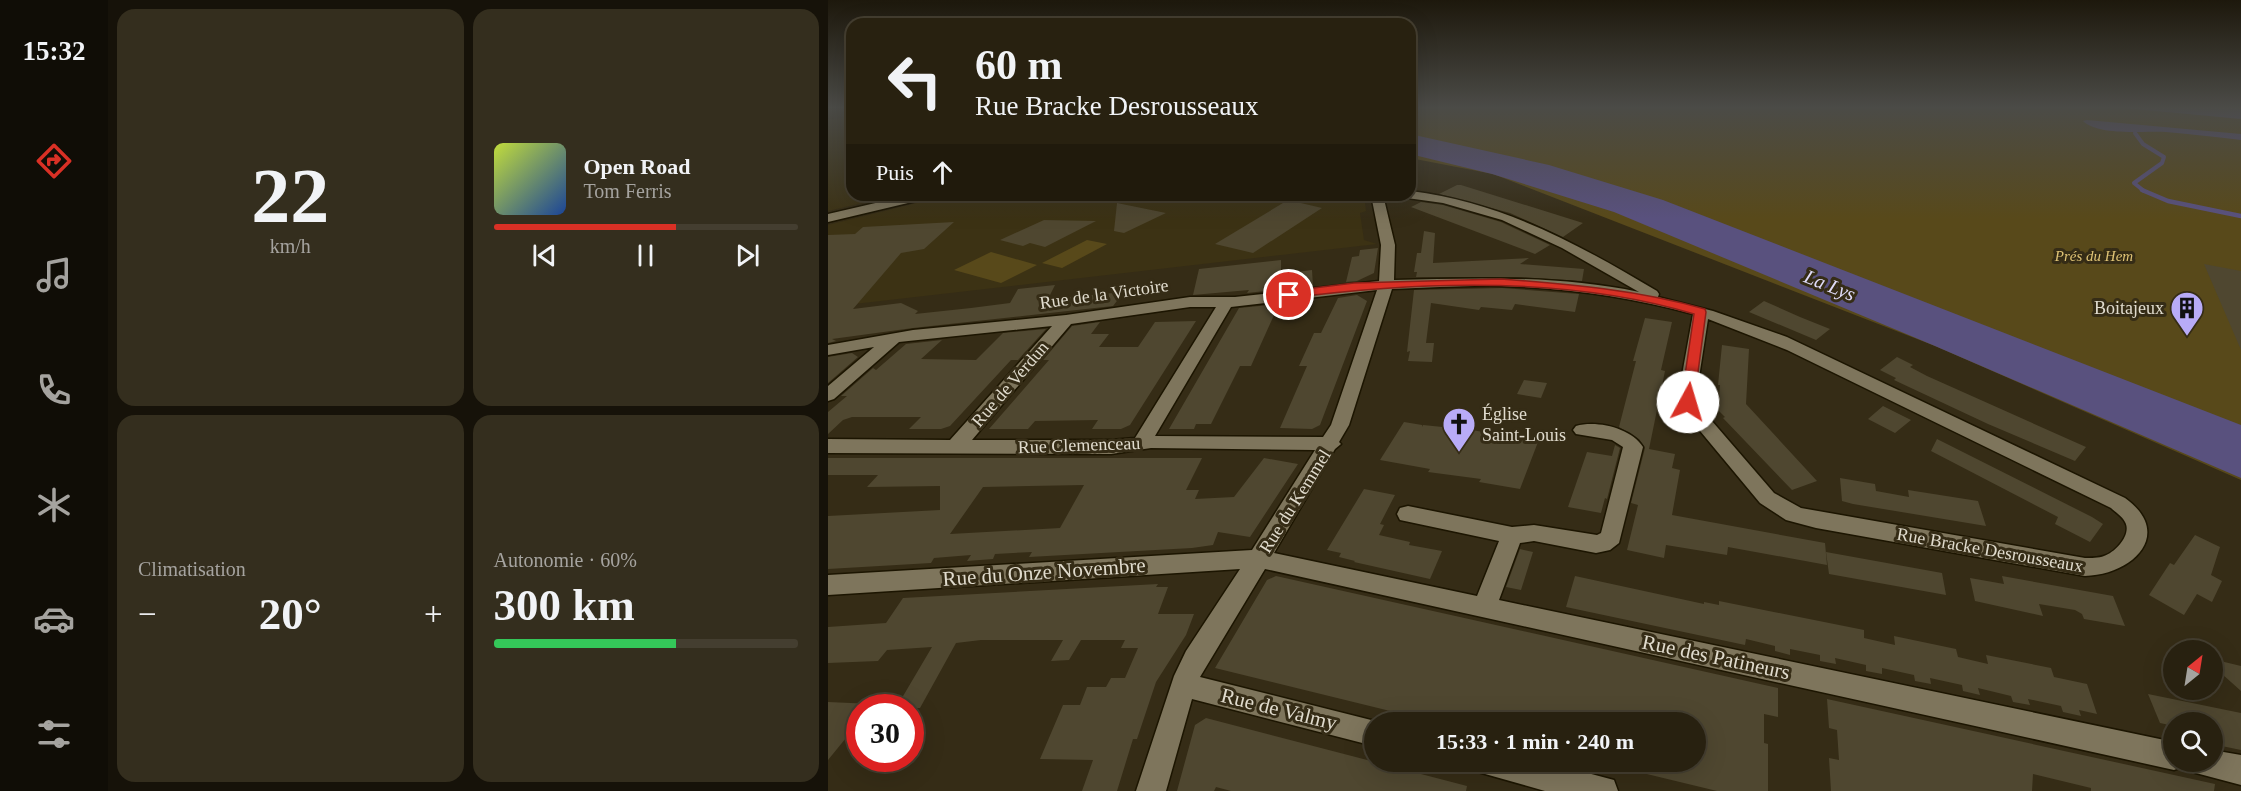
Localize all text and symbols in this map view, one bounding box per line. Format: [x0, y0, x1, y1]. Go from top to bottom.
text: 15:32 [23, 36, 86, 66]
icon: left [876, 42, 954, 120]
text: 60 m [975, 42, 1063, 88]
text: Rue Bracke Desrousseaux [975, 91, 1258, 121]
icon: directions [33, 140, 75, 182]
text: 22 [251, 152, 329, 239]
text: Open Road [584, 154, 690, 179]
icon: ahead [926, 156, 959, 189]
text: Puis [876, 160, 914, 185]
text: Tom Ferris [584, 180, 672, 202]
text: km/h [270, 235, 311, 257]
icon: previous [528, 239, 561, 272]
icon: pause [629, 239, 662, 272]
icon: next [731, 239, 764, 272]
park label: Prés du Hem [2054, 248, 2133, 264]
icon: music [33, 254, 75, 296]
water label: La Lys [1800, 264, 1859, 306]
pin [1263, 269, 1314, 320]
street label: Rue de la Victoire [1038, 275, 1170, 313]
icon: arrive [1272, 278, 1305, 311]
building icon: Boitajeux [2169, 290, 2205, 337]
place label: Boitajeux [2094, 298, 2164, 318]
street label: Rue de Verdun [967, 337, 1053, 431]
icon: phone [33, 369, 75, 411]
position arrow [1656, 370, 1720, 434]
place label: Église Saint-Louis [1482, 403, 1566, 445]
church icon: Église Saint-Louis [1441, 406, 1477, 453]
street label: Rue Clemenceau [1017, 433, 1141, 457]
street label: Rue du Kemmel [1255, 446, 1335, 556]
icon: climate [33, 484, 75, 526]
street label: Rue Bracke Desrousseaux [1895, 524, 2085, 576]
text: Autonomie · 60% [494, 549, 637, 571]
street label: Rue du Onze Novembre [942, 553, 1146, 591]
text: Climatisation [138, 558, 246, 580]
text: 300 km [494, 580, 635, 630]
text: 20° [259, 589, 322, 639]
text: − [138, 596, 157, 632]
text: + [424, 596, 443, 632]
icon: car [33, 598, 75, 640]
street label: Rue des Patineurs [1640, 630, 1792, 684]
north arrow [2163, 640, 2223, 700]
map controls [2163, 640, 2223, 772]
street label: Rue de Valmy [1219, 683, 1340, 735]
speed limit sign: 30 [846, 694, 924, 772]
button: search [2163, 712, 2223, 772]
icon: filters [33, 713, 75, 755]
text: 15:33 · 1 min · 240 m [1436, 729, 1634, 754]

